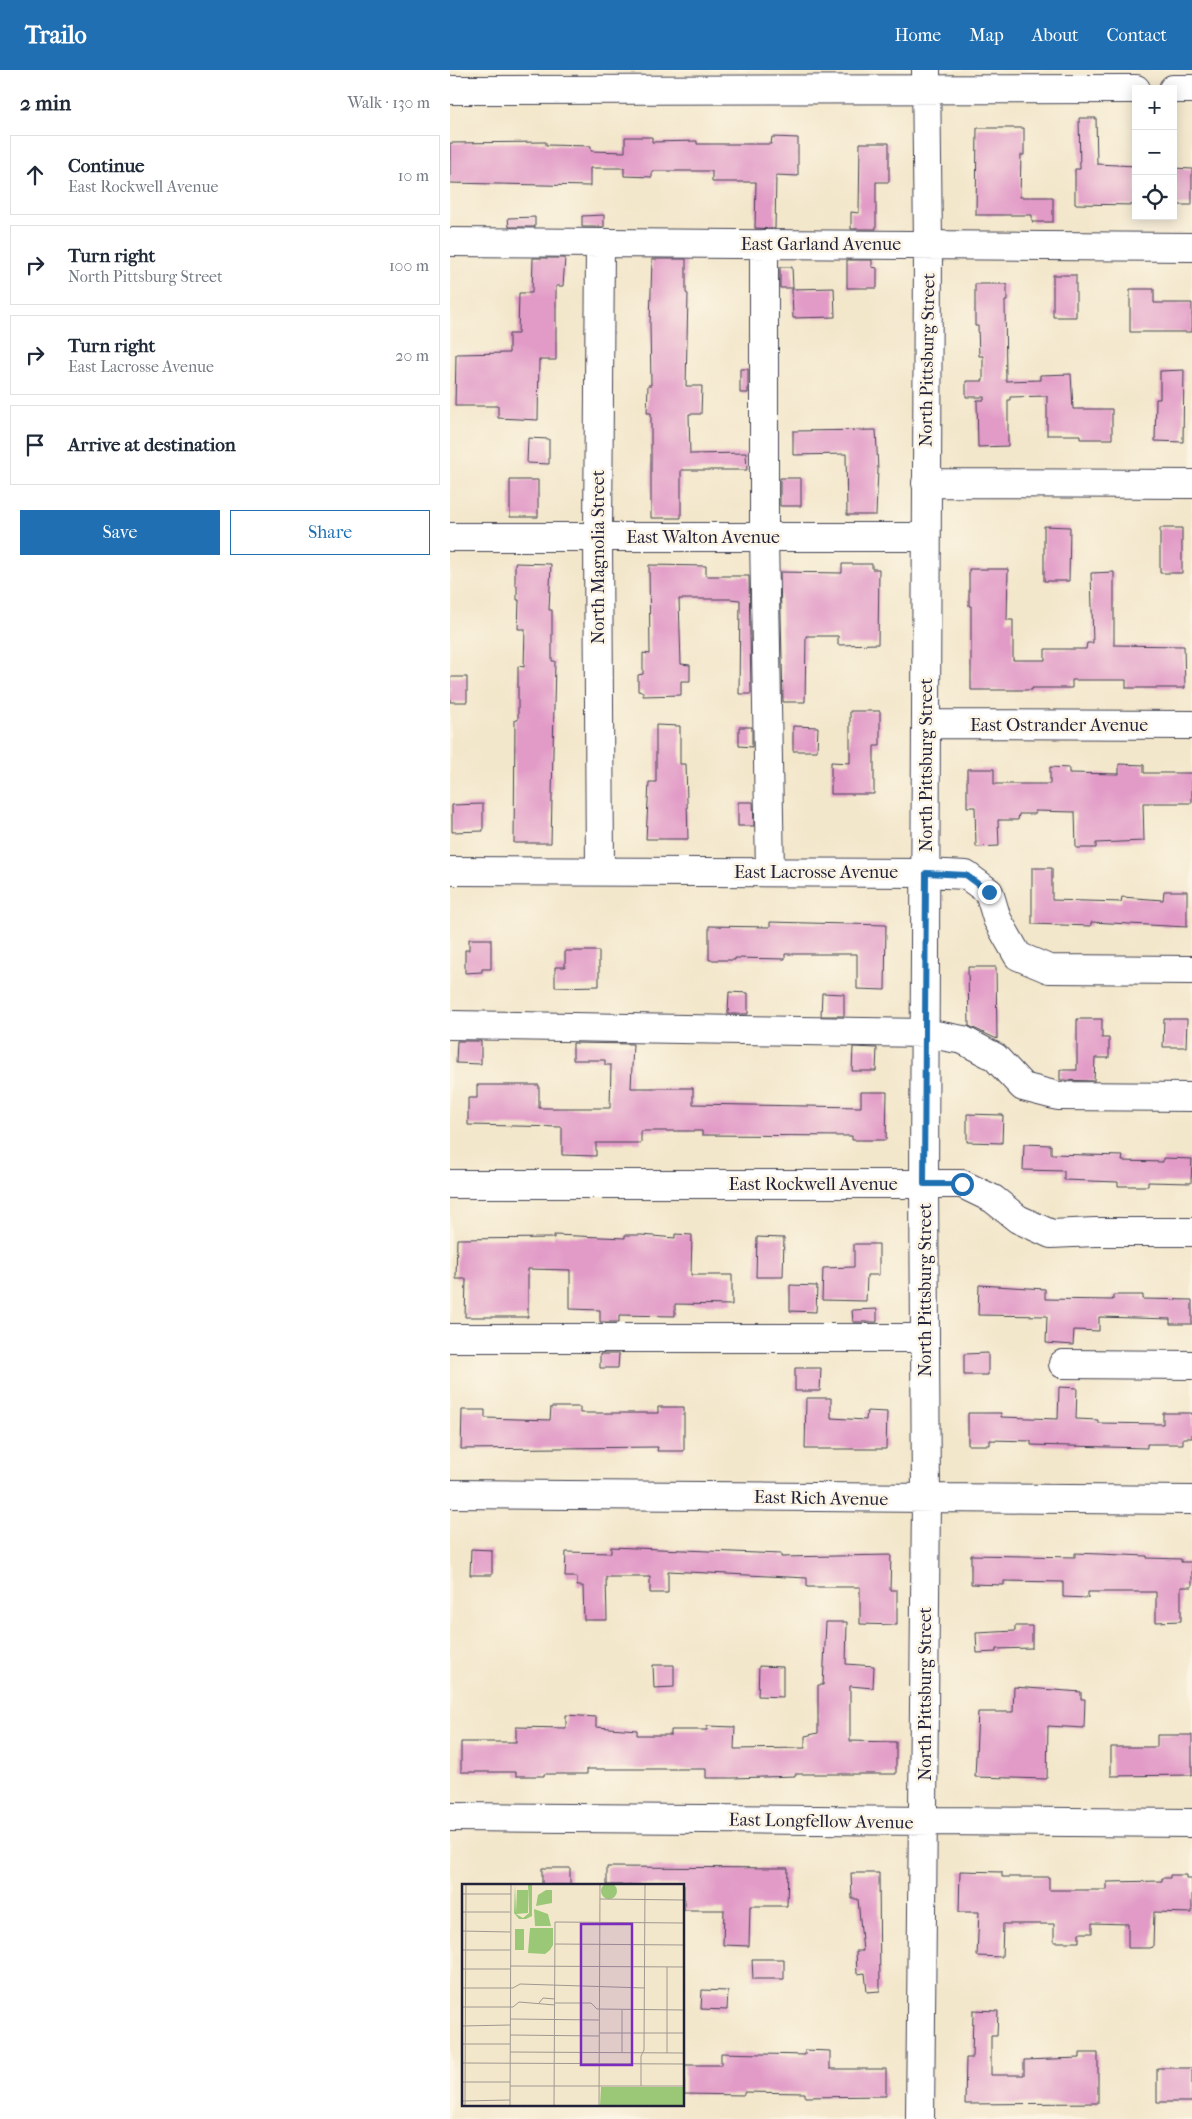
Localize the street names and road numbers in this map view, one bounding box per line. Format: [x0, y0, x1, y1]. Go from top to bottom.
street label: East Garland Avenue [741, 234, 901, 255]
street label: North Pittsburg Street [915, 272, 940, 447]
street label: North Magnolia Street [588, 469, 609, 644]
street label: East Walton Avenue [626, 527, 780, 548]
street label: North Pittsburg Street [916, 677, 937, 852]
street label: East Ostrander Avenue [970, 715, 1148, 736]
street label: East Lacrosse Avenue [734, 862, 898, 883]
street label: East Rockwell Avenue [728, 1174, 898, 1195]
street label: North Pittsburg Street [915, 1202, 936, 1377]
street label: East Rich Avenue [754, 1487, 888, 1510]
street label: North Pittsburg Street [915, 1606, 936, 1781]
street label: East Longfellow Avenue [728, 1809, 914, 1834]

